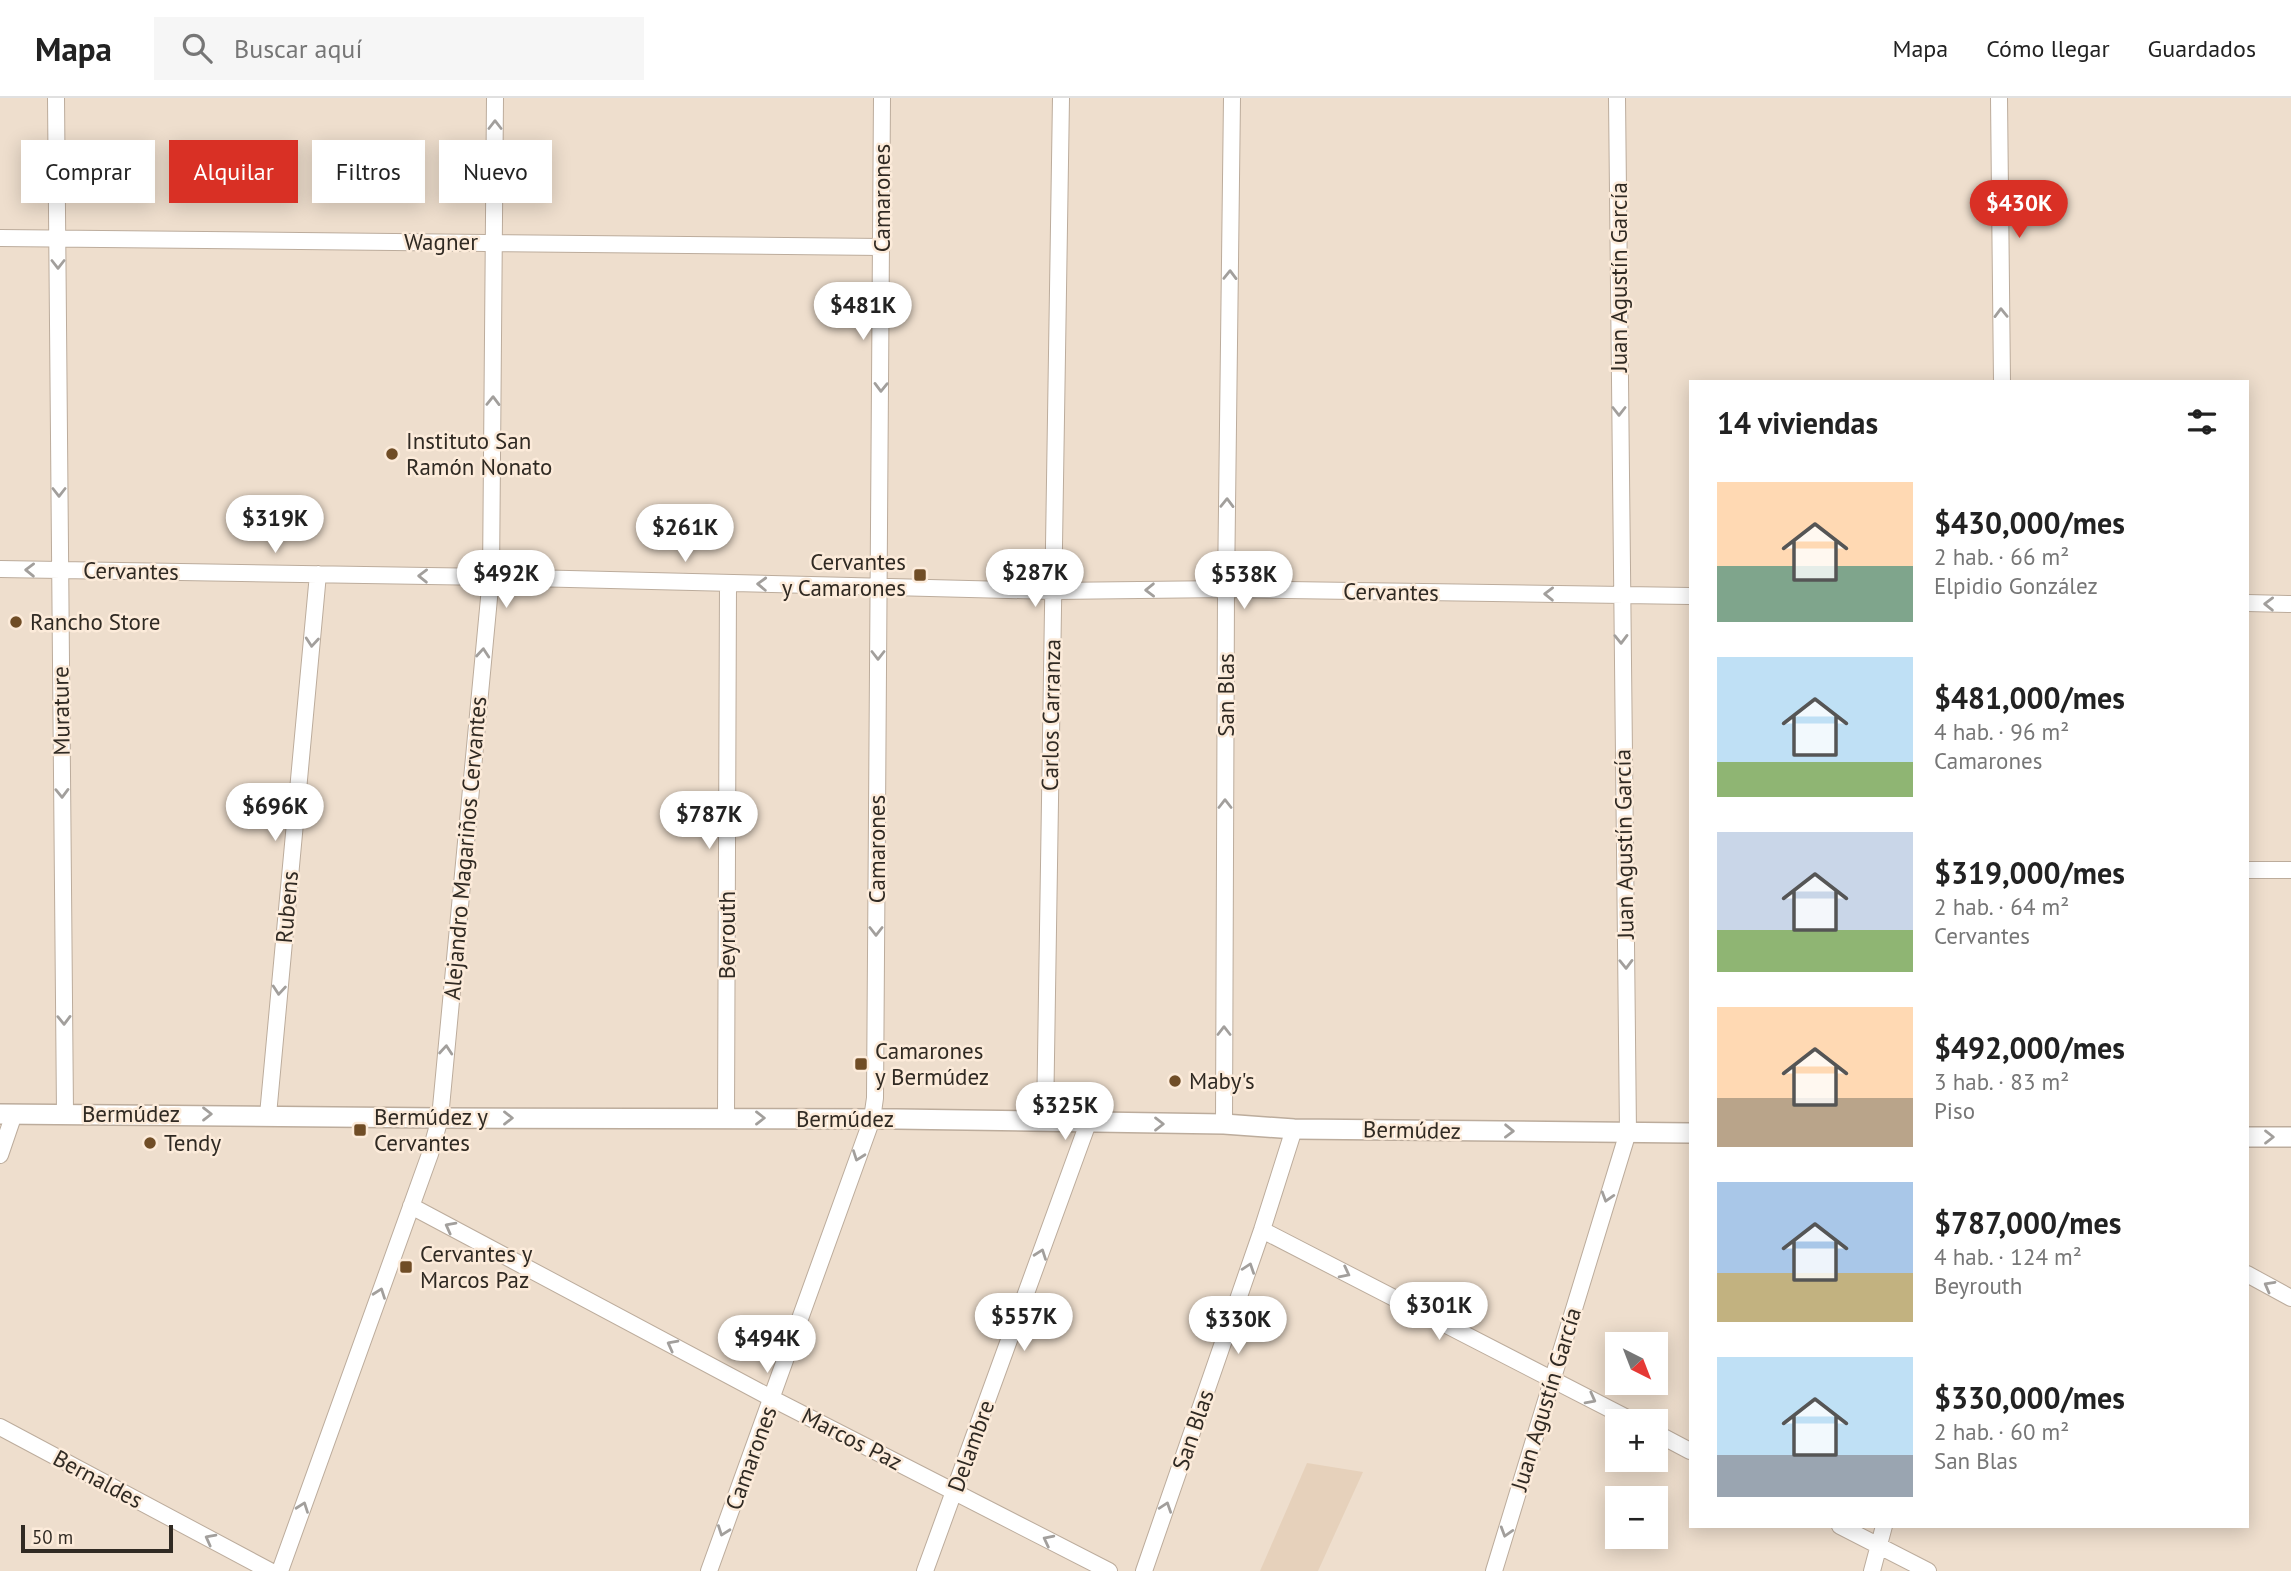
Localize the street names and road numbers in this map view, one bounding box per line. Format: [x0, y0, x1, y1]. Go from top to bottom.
street label: Camarones [867, 144, 896, 252]
street label: Juan Agustín García [1604, 182, 1633, 373]
street label: Wagner [404, 227, 478, 256]
street label: Cervantes [83, 555, 179, 586]
street label: Cervantes [1343, 576, 1439, 607]
street label: Carlos Carranza [1035, 639, 1066, 791]
street label: San Blas [1211, 653, 1240, 737]
street label: Murature [45, 666, 76, 756]
street label: Alejandro Magariños Cervantes [437, 695, 492, 1001]
street label: Juan Agustín García [1607, 749, 1640, 940]
street label: Camarones [862, 795, 891, 903]
street label: Rubens [269, 870, 304, 944]
street label: Beyrouth [712, 891, 741, 979]
street label: Bermúdez [82, 1099, 180, 1128]
street label: Bermúdez [796, 1104, 894, 1133]
street label: Bermúdez [1363, 1114, 1461, 1145]
street label: Juan Agustín García [1504, 1304, 1587, 1495]
street label: San Blas [1165, 1386, 1220, 1474]
street label: Delambre [941, 1396, 1000, 1496]
street label: Marcos Paz [797, 1401, 907, 1476]
street label: Camarones [718, 1402, 783, 1514]
street label: Bernaldes [48, 1443, 148, 1514]

